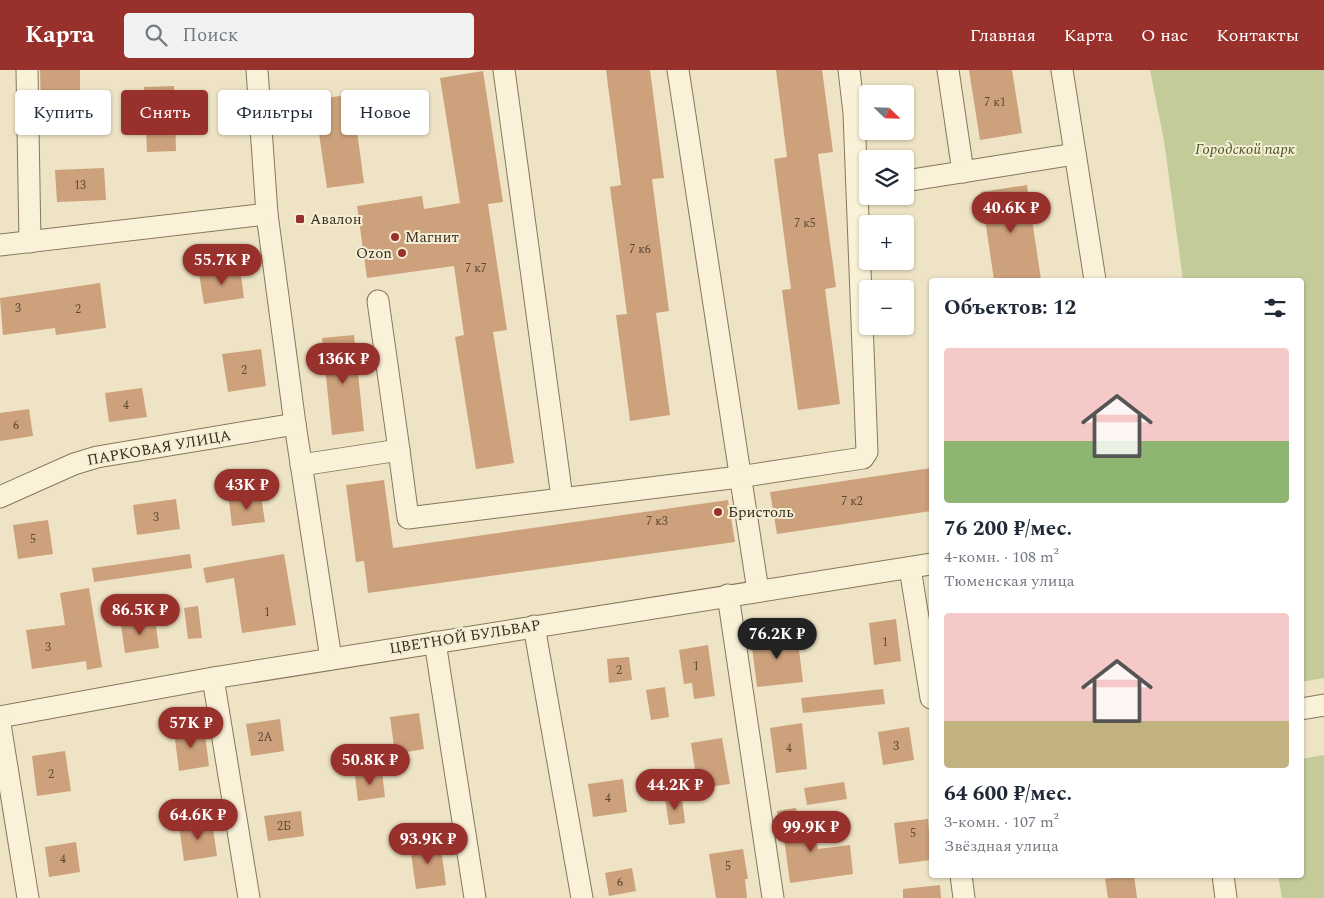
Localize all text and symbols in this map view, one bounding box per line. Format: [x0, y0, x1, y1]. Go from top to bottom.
search box [124, 13, 474, 58]
text: Карта [25, 17, 94, 53]
icon: search [142, 21, 170, 49]
text: Поиск [182, 21, 238, 50]
text: Главная [970, 22, 1036, 49]
text: Карта [1064, 22, 1113, 49]
text: О нас [1141, 22, 1188, 49]
text: Контакты [1216, 22, 1299, 49]
north arrow [859, 85, 914, 140]
map controls [859, 85, 914, 335]
chip: Купить [15, 90, 111, 135]
chip: Снять [121, 90, 208, 135]
chip: Фильтры [218, 90, 331, 135]
chip: Новое [341, 90, 429, 135]
house number: 7 к1 [984, 93, 1006, 112]
park label: Городской парк [1195, 138, 1295, 161]
button: layers [859, 150, 914, 205]
house number: 13 [74, 176, 86, 195]
pin: 40.6K ₽ [965, 191, 1057, 234]
text: 40.6K ₽ [983, 196, 1039, 220]
place label: Авалон [310, 208, 362, 231]
marker: Авалон [294, 213, 306, 225]
house number: 7 к5 [794, 214, 816, 233]
button: + [859, 215, 914, 270]
place label: Магнит [405, 226, 459, 249]
marker: Магнит [389, 231, 401, 243]
house number: 7 к6 [629, 240, 651, 259]
place label: Ozon [356, 242, 392, 265]
pin: 55.7K ₽ [176, 244, 268, 286]
marker: Ozon [396, 247, 408, 259]
text: 55.7K ₽ [194, 248, 250, 272]
house number: 7 к7 [465, 259, 487, 278]
button: − [859, 280, 914, 335]
text: Объектов: 12 [944, 292, 1076, 324]
icon: filters [1261, 294, 1289, 322]
house number: 3 [15, 299, 21, 318]
house number: 2 [75, 300, 81, 319]
pin: 136K ₽ [302, 342, 384, 385]
text: 136K ₽ [317, 347, 369, 371]
house number: 2 [241, 361, 247, 380]
icon: home [1072, 381, 1162, 471]
house number: 4 [123, 396, 129, 415]
house number: 6 [13, 416, 19, 435]
street label: ПАРКОВАЯ УЛИЦА [85, 424, 233, 472]
pin: 43K ₽ [212, 468, 282, 511]
text: 43K ₽ [225, 473, 269, 497]
house number: 7 к2 [841, 492, 863, 511]
place label: Бристоль [728, 501, 794, 524]
marker: Бристоль [712, 506, 724, 518]
house number: 3 [153, 508, 159, 527]
house number: 7 к3 [646, 512, 668, 531]
text: 76 200 ₽/мес. [944, 513, 1072, 545]
house number: 5 [30, 530, 36, 549]
text: 4-комн. · 108 m² [944, 545, 1059, 569]
text: Тюменская улица [944, 569, 1075, 593]
pin: 86.5K ₽ [94, 594, 186, 636]
text: 86.5K ₽ [112, 598, 168, 622]
house number: 1 [264, 603, 270, 622]
street label: ЦВЕТНОЙ БУЛЬВАР [388, 614, 542, 660]
pin: 76.2K ₽ [731, 618, 823, 660]
text: 76.2K ₽ [749, 622, 805, 646]
house number: 1 [882, 633, 888, 652]
house number: 3 [45, 638, 51, 657]
icon: home [1072, 646, 1162, 736]
house number: 1 [693, 657, 699, 676]
house number: 2 [616, 661, 622, 680]
pin: 57K ₽ [156, 706, 226, 749]
text: 57K ₽ [169, 711, 213, 735]
house number: 2А [257, 728, 273, 747]
house number: 3 [893, 737, 899, 756]
house number: 4 [786, 739, 792, 758]
pin: 50.8K ₽ [324, 744, 416, 786]
text: 50.8K ₽ [342, 748, 398, 772]
house number: 2 [48, 765, 54, 784]
pin: 44.2K ₽ [629, 768, 721, 811]
text: 44.2K ₽ [647, 773, 703, 797]
text: 64 600 ₽/мес. [944, 778, 1072, 810]
house number: 4 [605, 789, 611, 808]
pin: 64.6K ₽ [152, 798, 244, 841]
text: 64.6K ₽ [170, 803, 226, 827]
pin: 99.9K ₽ [765, 810, 857, 853]
text: 3-комн. · 107 m² [944, 810, 1059, 834]
text: 99.9K ₽ [783, 815, 839, 839]
house number: 2Б [277, 817, 291, 836]
pin: 93.9K ₽ [382, 822, 474, 865]
house number: 5 [910, 824, 916, 843]
text: 93.9K ₽ [400, 827, 456, 851]
text: Звёздная улица [944, 834, 1059, 858]
house number: 4 [60, 850, 66, 869]
house number: 5 [725, 857, 731, 876]
house number: 6 [617, 873, 623, 892]

